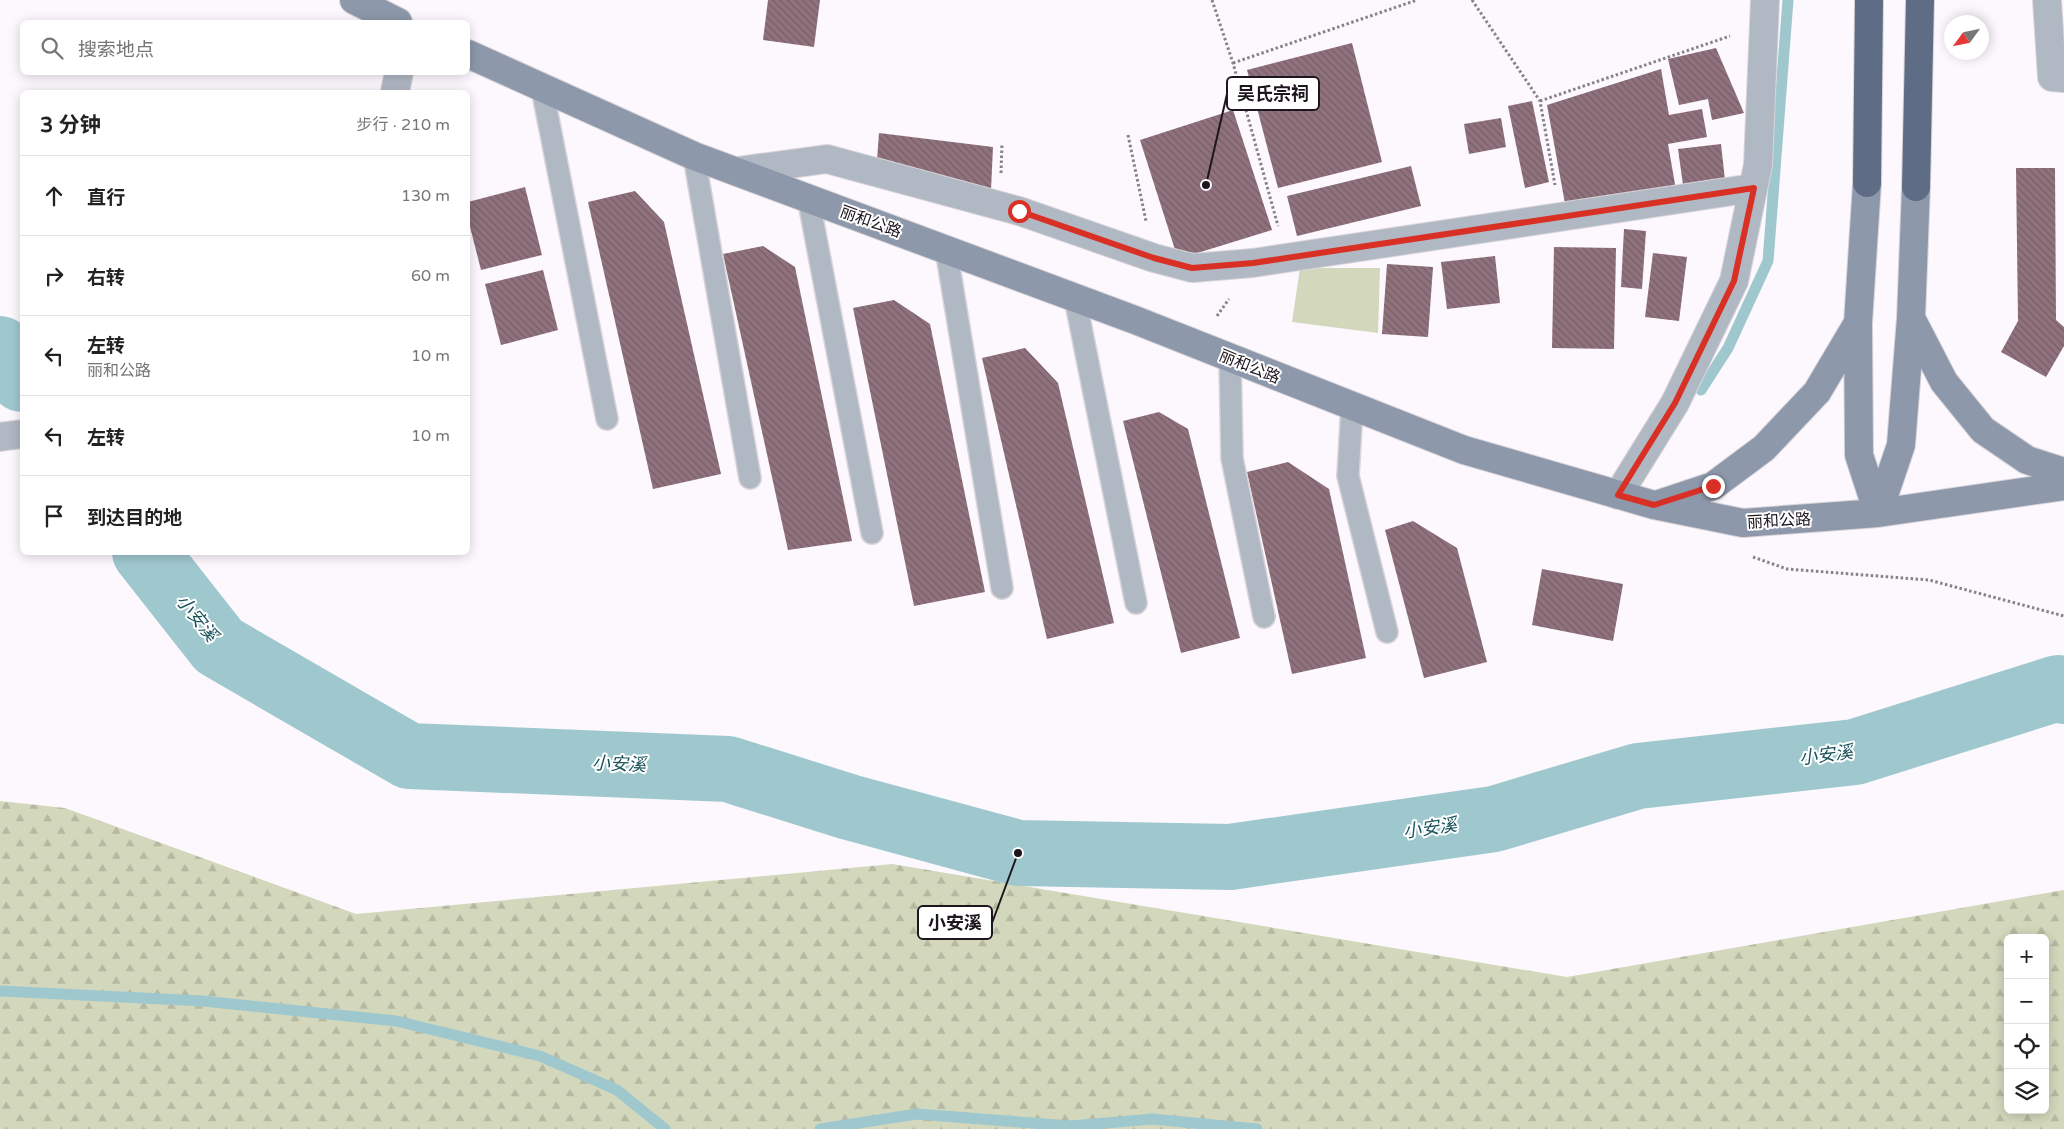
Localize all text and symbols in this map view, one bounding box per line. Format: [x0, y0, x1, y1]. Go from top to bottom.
north arrow [1944, 15, 1989, 60]
search box [20, 20, 470, 75]
icon: search [38, 34, 66, 62]
text: 搜索地点 [78, 39, 154, 61]
callout: 吴氏宗祠 [1227, 77, 1319, 110]
text: 吴氏宗祠 [1237, 83, 1309, 105]
text: 3 分钟 [40, 113, 101, 138]
text: 步行 · 210 m [357, 115, 450, 135]
icon: ahead [40, 182, 68, 210]
text: 130 m [401, 186, 450, 206]
text: 直行 [87, 187, 125, 209]
route start [1008, 200, 1031, 223]
street label: 丽和公路 [837, 202, 904, 242]
icon: right [40, 262, 68, 290]
text: 60 m [411, 266, 450, 286]
text: 右转 [87, 267, 125, 289]
text: 左转 [87, 335, 125, 357]
icon: left [40, 342, 68, 370]
text: 10 m [411, 346, 450, 366]
street label: 丽和公路 [1216, 346, 1283, 388]
text: 丽和公路 [87, 361, 151, 381]
icon: left [40, 422, 68, 450]
text: 10 m [411, 426, 450, 446]
text: 左转 [87, 427, 125, 449]
route end [1702, 475, 1725, 498]
icon: arrive [40, 502, 68, 530]
text: 到达目的地 [87, 507, 182, 529]
street label: 丽和公路 [1747, 509, 1812, 533]
water label: 小安溪 [171, 590, 224, 647]
water label: 小安溪 [1798, 741, 1856, 769]
water label: 小安溪 [592, 752, 648, 776]
water label: 小安溪 [1402, 813, 1460, 843]
callout: 小安溪 [918, 906, 992, 939]
text: 小安溪 [928, 912, 982, 934]
map controls [2004, 934, 2049, 1114]
button: + [2004, 934, 2049, 979]
button: − [2004, 979, 2049, 1024]
button: locate [2004, 1024, 2049, 1069]
button: layers [2004, 1069, 2049, 1114]

